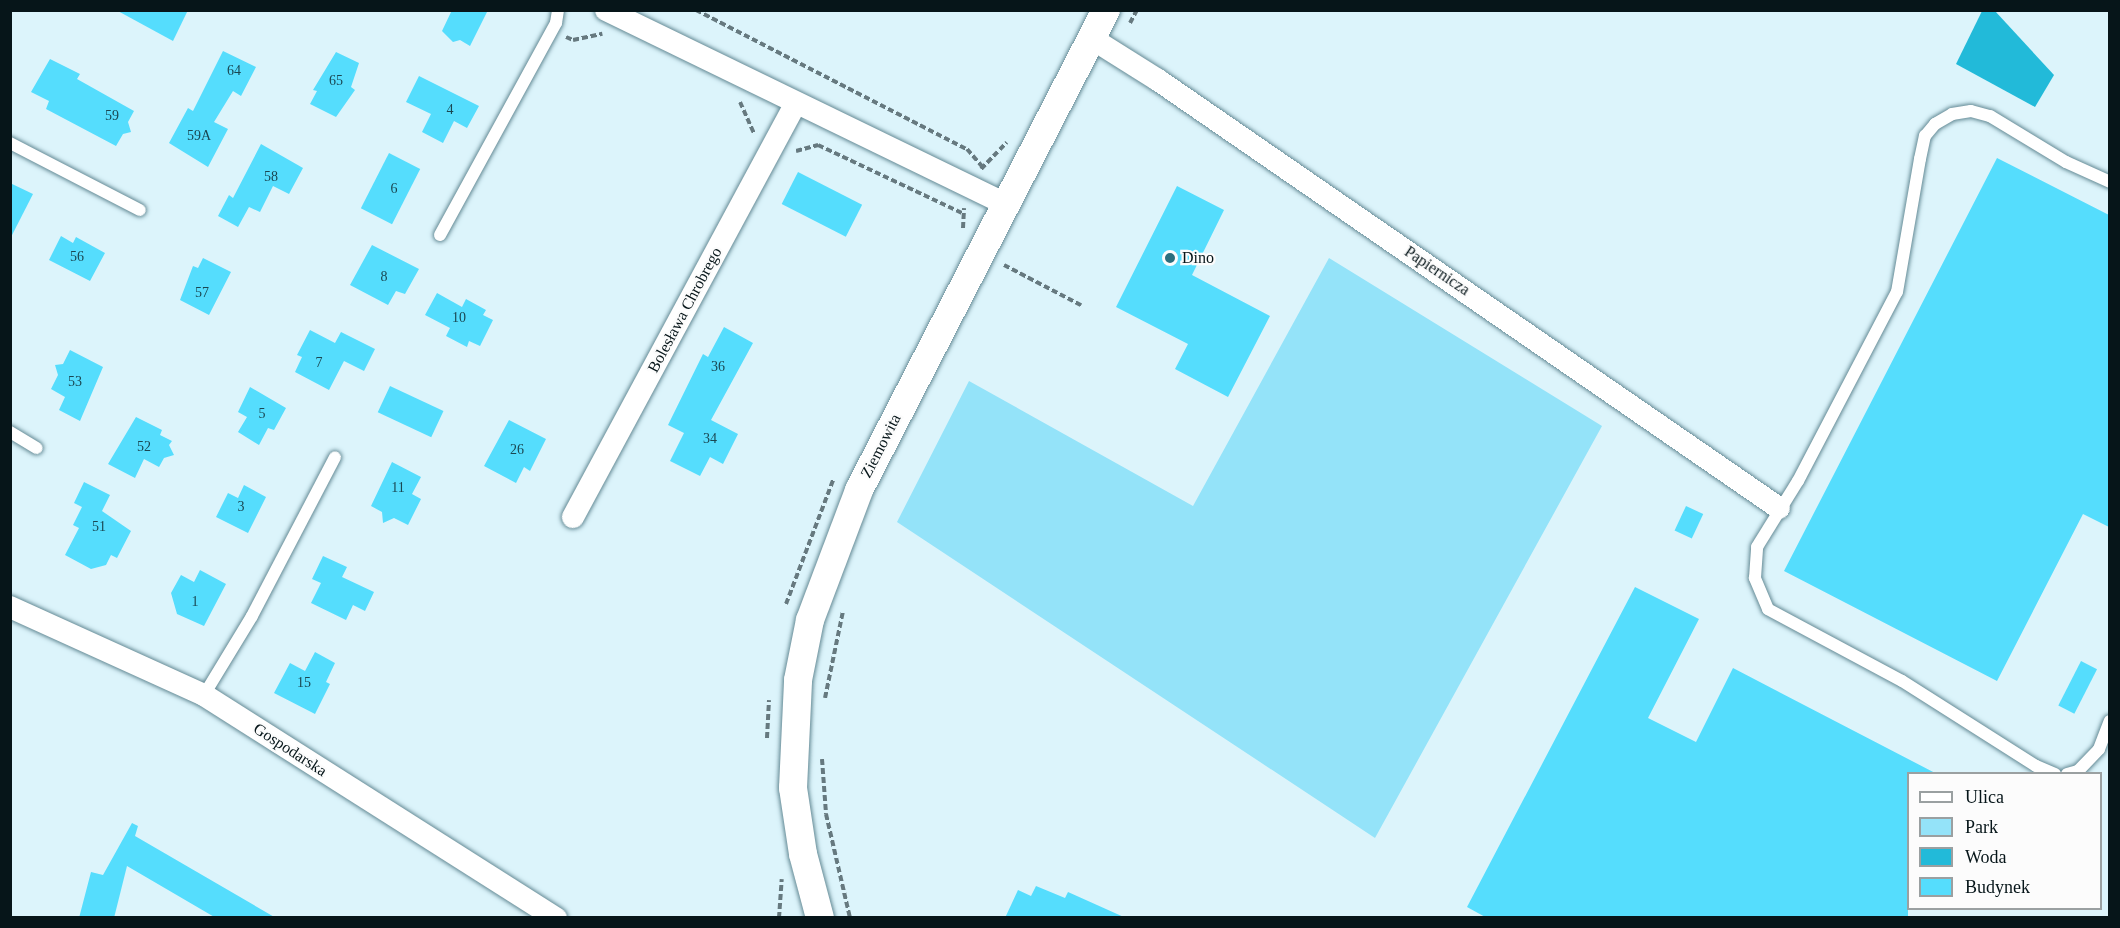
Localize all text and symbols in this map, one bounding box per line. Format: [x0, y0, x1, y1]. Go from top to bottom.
house number: 64 [227, 63, 241, 79]
house number: 65 [329, 73, 343, 89]
house number: 4 [446, 102, 454, 118]
house number: 59 [105, 108, 119, 124]
house number: 59A [187, 128, 211, 144]
house number: 58 [264, 169, 278, 185]
house number: 6 [391, 181, 398, 197]
street label: Papiernicza [1401, 242, 1473, 300]
street label: Bolesława Chrobrego [644, 244, 726, 376]
place label: Dino [1182, 248, 1214, 268]
house number: 56 [70, 249, 84, 265]
marker: Dino [1163, 251, 1177, 265]
house number: 8 [380, 269, 388, 285]
house number: 57 [195, 285, 209, 301]
house number: 10 [452, 310, 466, 326]
house number: 7 [316, 355, 322, 371]
house number: 36 [711, 359, 725, 375]
house number: 53 [68, 374, 82, 390]
house number: 5 [258, 406, 266, 422]
street label: Ziemowita [857, 411, 905, 481]
house number: 34 [703, 431, 717, 447]
house number: 52 [137, 439, 151, 455]
house number: 26 [510, 442, 524, 458]
house number: 11 [391, 480, 405, 496]
house number: 3 [237, 499, 244, 515]
house number: 51 [92, 519, 106, 535]
house number: 1 [192, 594, 198, 610]
house number: 15 [297, 675, 311, 691]
street label: Gospodarska [250, 719, 330, 781]
legend [1907, 772, 2102, 910]
text: Ulica [1965, 787, 2004, 807]
text: Park [1965, 817, 1998, 837]
text: Woda [1965, 847, 2007, 867]
text: Budynek [1965, 877, 2030, 897]

